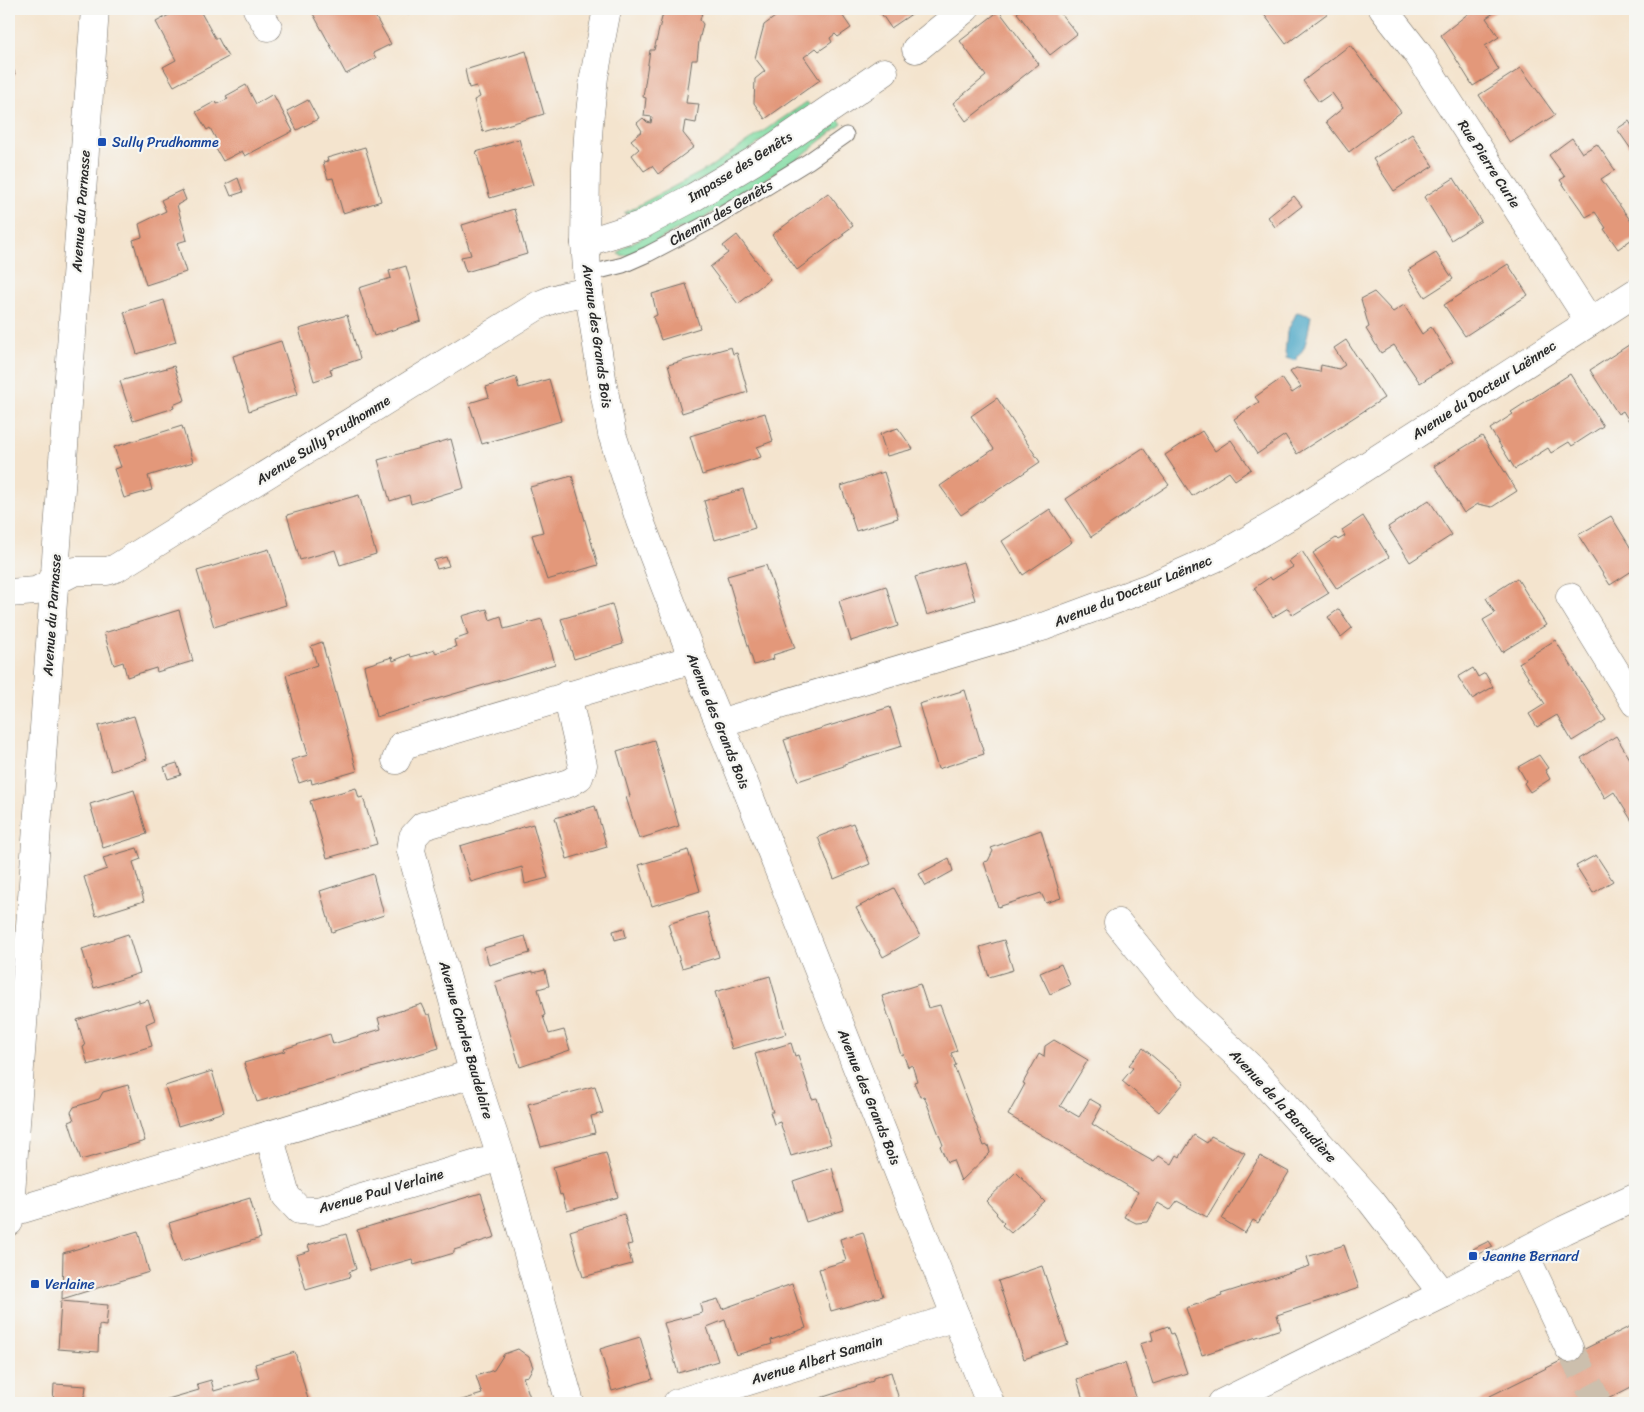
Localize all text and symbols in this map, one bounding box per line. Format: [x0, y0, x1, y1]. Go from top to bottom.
street label: Rue Pierre Curie [1451, 115, 1527, 213]
street label: Impasse des Genêts [682, 125, 798, 210]
place label: Sully Prudhomme [112, 130, 219, 155]
marker: Sully Prudhomme [96, 136, 108, 148]
street label: Avenue du Parnasse [64, 149, 98, 274]
street label: Chemin des Genêts [664, 173, 778, 253]
street label: Avenue des Grands Bois [574, 262, 619, 410]
street label: Avenue du Docteur Laënnec [1406, 334, 1562, 447]
street label: Avenue Sully Prudhomme [250, 388, 396, 492]
street label: Avenue du Docteur Laënnec [1049, 548, 1216, 635]
street label: Avenue du Parnasse [35, 553, 69, 678]
street label: Avenue des Grands Bois [679, 648, 757, 793]
street label: Avenue Charles Baudelaire [431, 957, 501, 1122]
street label: Avenue des Grands Bois [830, 1024, 908, 1169]
street label: Avenue de la Baraudière [1222, 1042, 1343, 1169]
street label: Avenue Paul Verlaine [315, 1161, 447, 1221]
place label: Jeanne Bernard [1482, 1244, 1580, 1269]
marker: Jeanne Bernard [1467, 1250, 1479, 1262]
place label: Verlaine [45, 1272, 95, 1297]
marker: Verlaine [29, 1278, 41, 1290]
street label: Avenue Albert Samain [747, 1328, 886, 1392]

